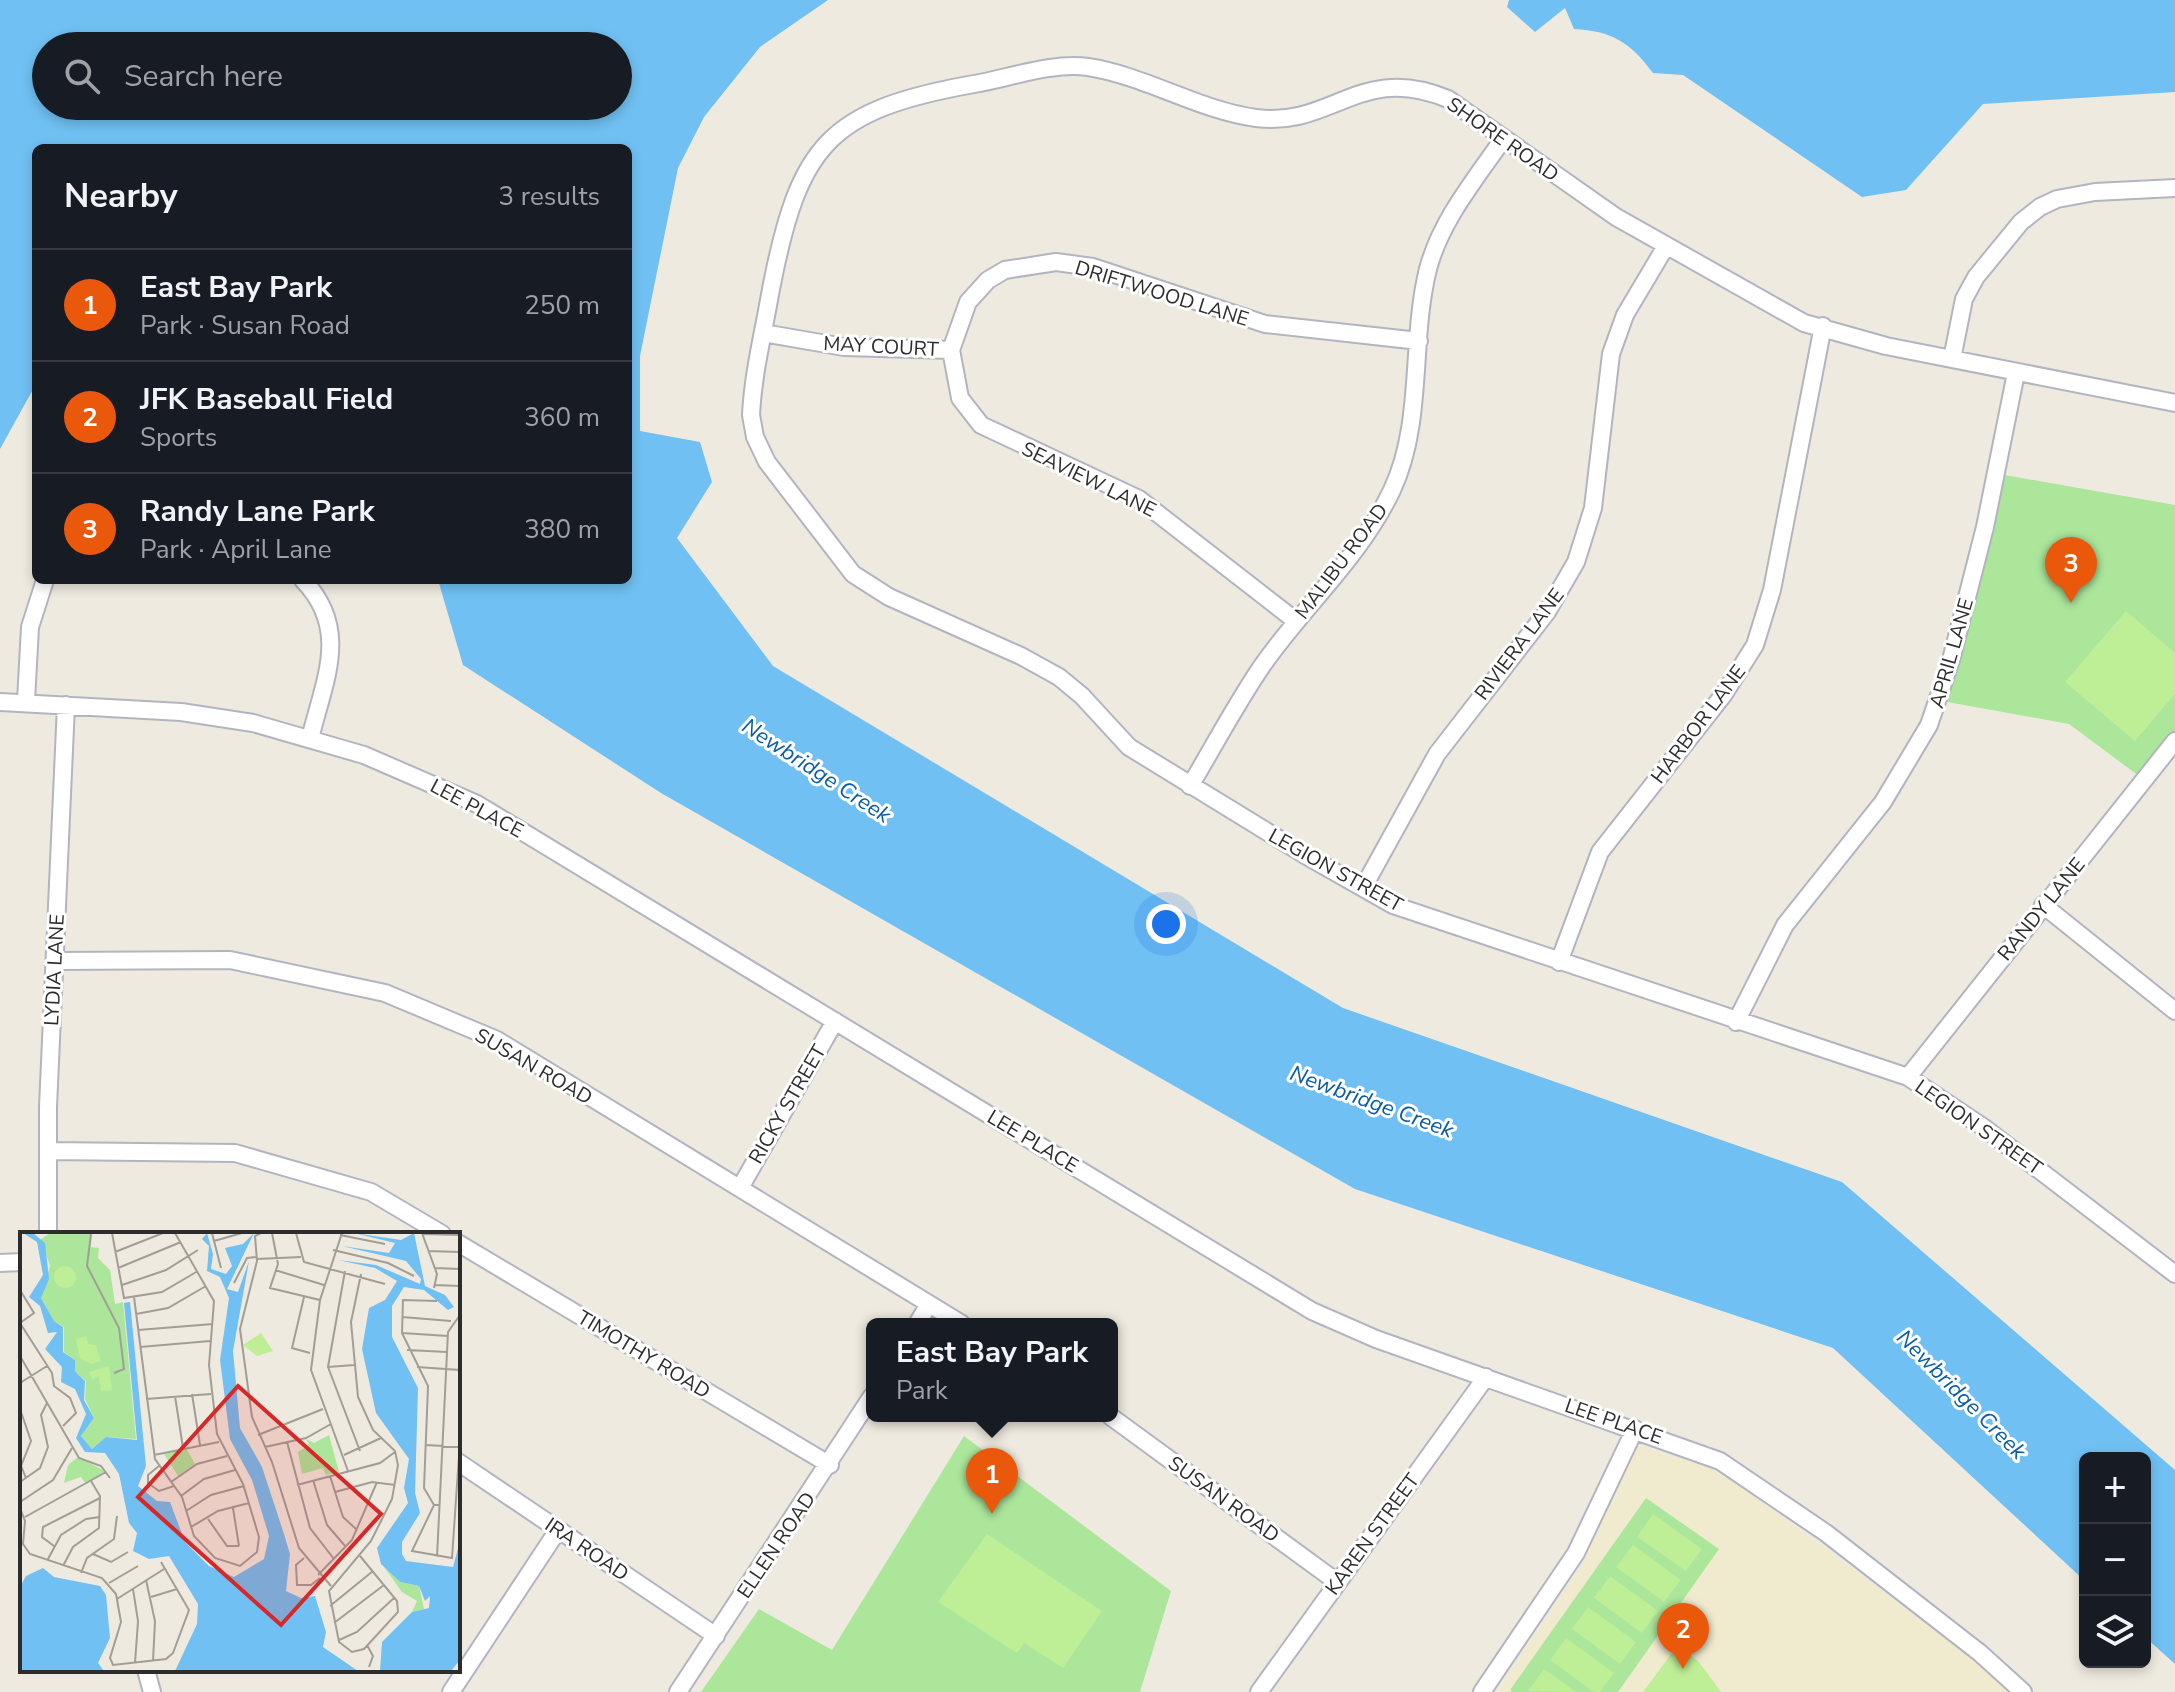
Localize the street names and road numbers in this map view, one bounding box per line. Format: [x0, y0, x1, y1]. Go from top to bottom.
street label: SHORE ROAD [1441, 91, 1564, 188]
street label: DRIFTWOOD LANE [1072, 254, 1252, 333]
street label: MAY COURT [823, 330, 939, 363]
street label: SEAVIEW LANE [1017, 435, 1160, 524]
street label: MALIBU ROAD [1289, 498, 1394, 625]
street label: RIVIERA LANE [1468, 583, 1570, 706]
street label: APRIL LANE [1923, 595, 1980, 711]
street label: HARBOR LANE [1645, 659, 1752, 789]
street label: LEE PLACE [425, 773, 528, 844]
street label: LEGION STREET [1264, 822, 1408, 919]
street label: RANDY LANE [1992, 852, 2091, 966]
street label: LYDIA LANE [38, 913, 71, 1027]
street label: SUSAN ROAD [470, 1022, 597, 1111]
street label: RICKY STREET [742, 1040, 832, 1169]
street label: LEGION STREET [1910, 1073, 2048, 1181]
street label: LEE PLACE [982, 1104, 1083, 1179]
street label: TIMOTHY ROAD [572, 1304, 715, 1405]
street label: LEE PLACE [1561, 1392, 1666, 1451]
street label: SUSAN ROAD [1163, 1450, 1285, 1549]
street label: KAREN STREET [1319, 1468, 1426, 1600]
street label: ELLEN ROAD [731, 1487, 822, 1604]
street label: IRA ROAD [539, 1511, 634, 1587]

